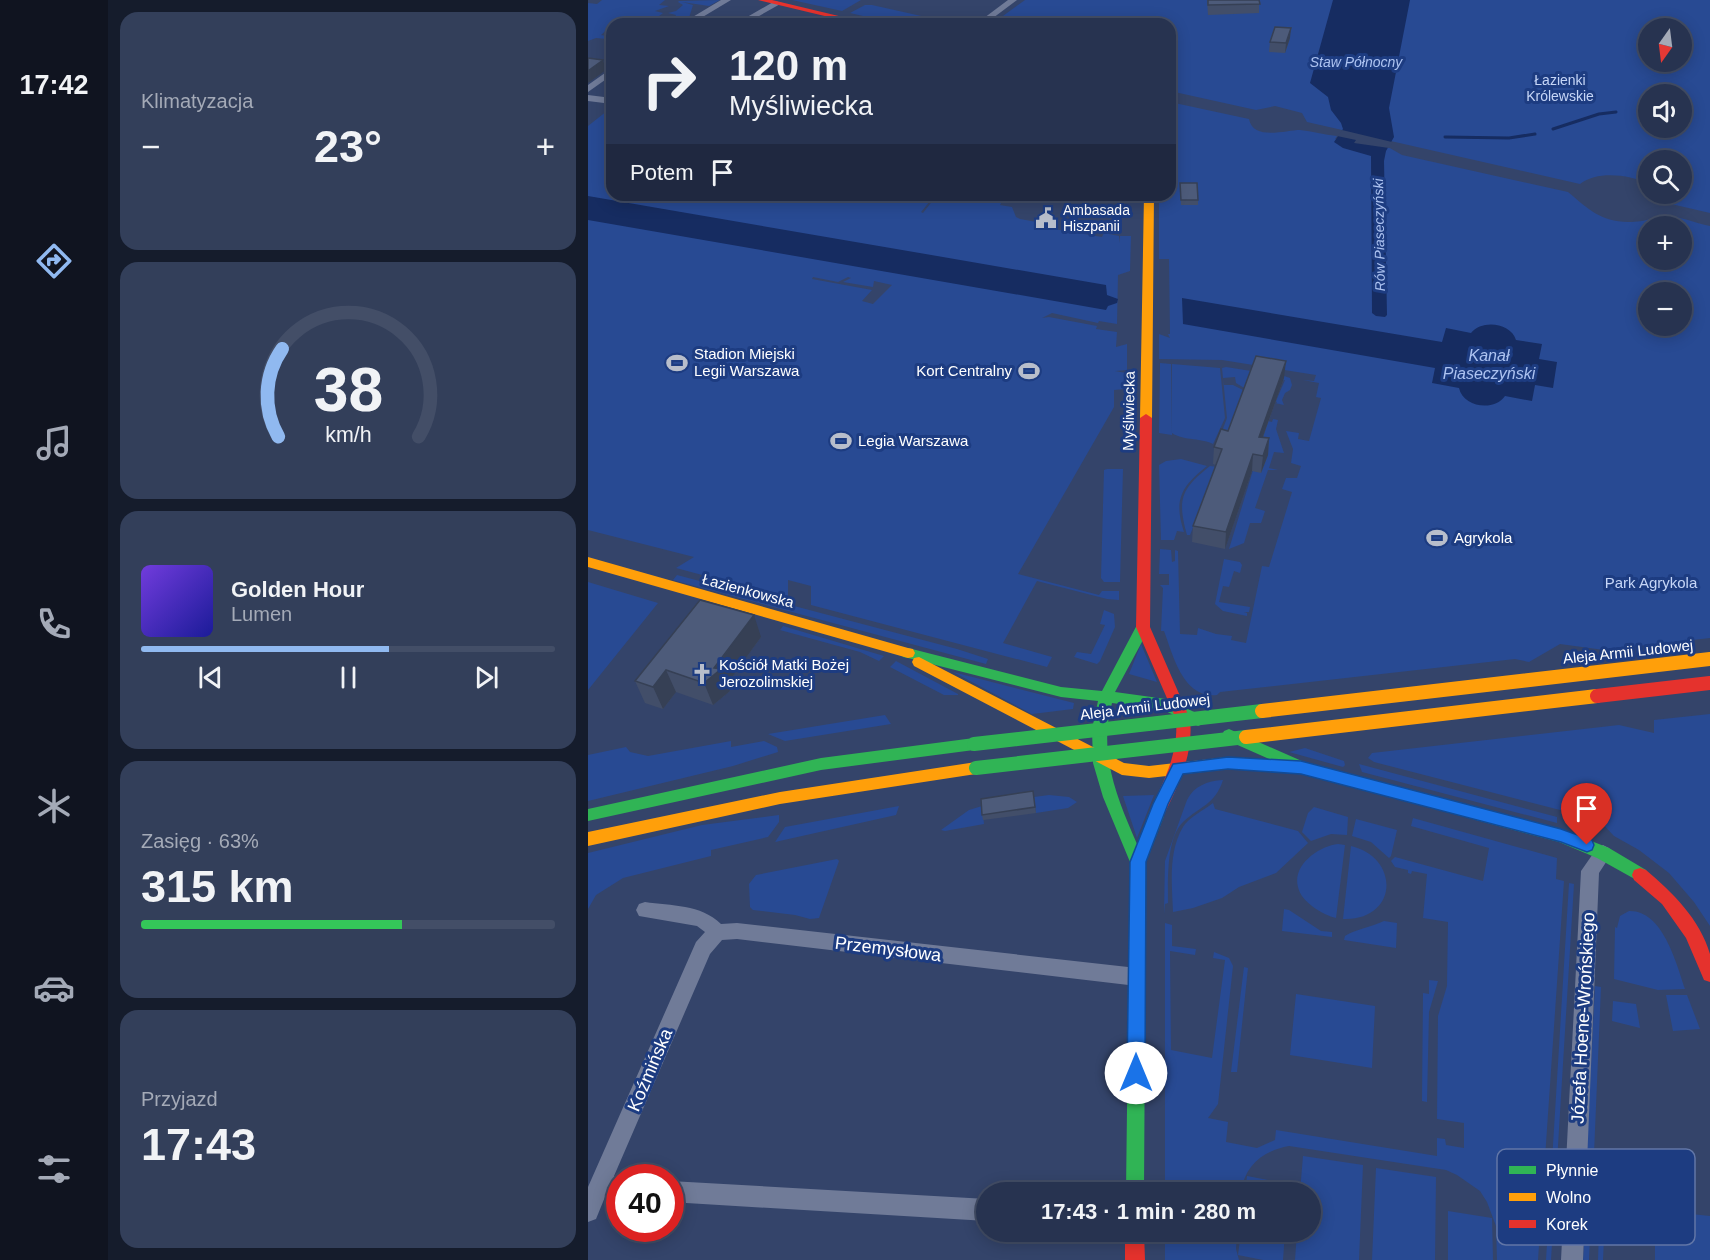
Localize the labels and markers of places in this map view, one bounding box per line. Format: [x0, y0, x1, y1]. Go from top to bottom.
place label: Ambasada Hiszpanii [1063, 202, 1130, 234]
public building icon: Ambasada Hiszpanii [1034, 206, 1058, 230]
place label: Stadion Miejski Legii Warszawa [694, 345, 800, 379]
sports icon: Stadion Miejski Legii Warszawa [665, 351, 689, 375]
sports icon: Kort Centralny [1017, 359, 1041, 383]
place label: Kort Centralny [916, 362, 1012, 379]
sports icon: Legia Warszawa [829, 429, 853, 453]
place label: Legia Warszawa [858, 432, 969, 449]
sports icon: Agrykola [1425, 526, 1449, 550]
place label: Agrykola [1454, 529, 1513, 546]
place label: Kościół Matki Bożej Jerozolimskiej [719, 656, 849, 690]
church icon: Kościół Matki Bożej Jerozolimskiej [690, 662, 714, 686]
pin [1561, 783, 1612, 845]

